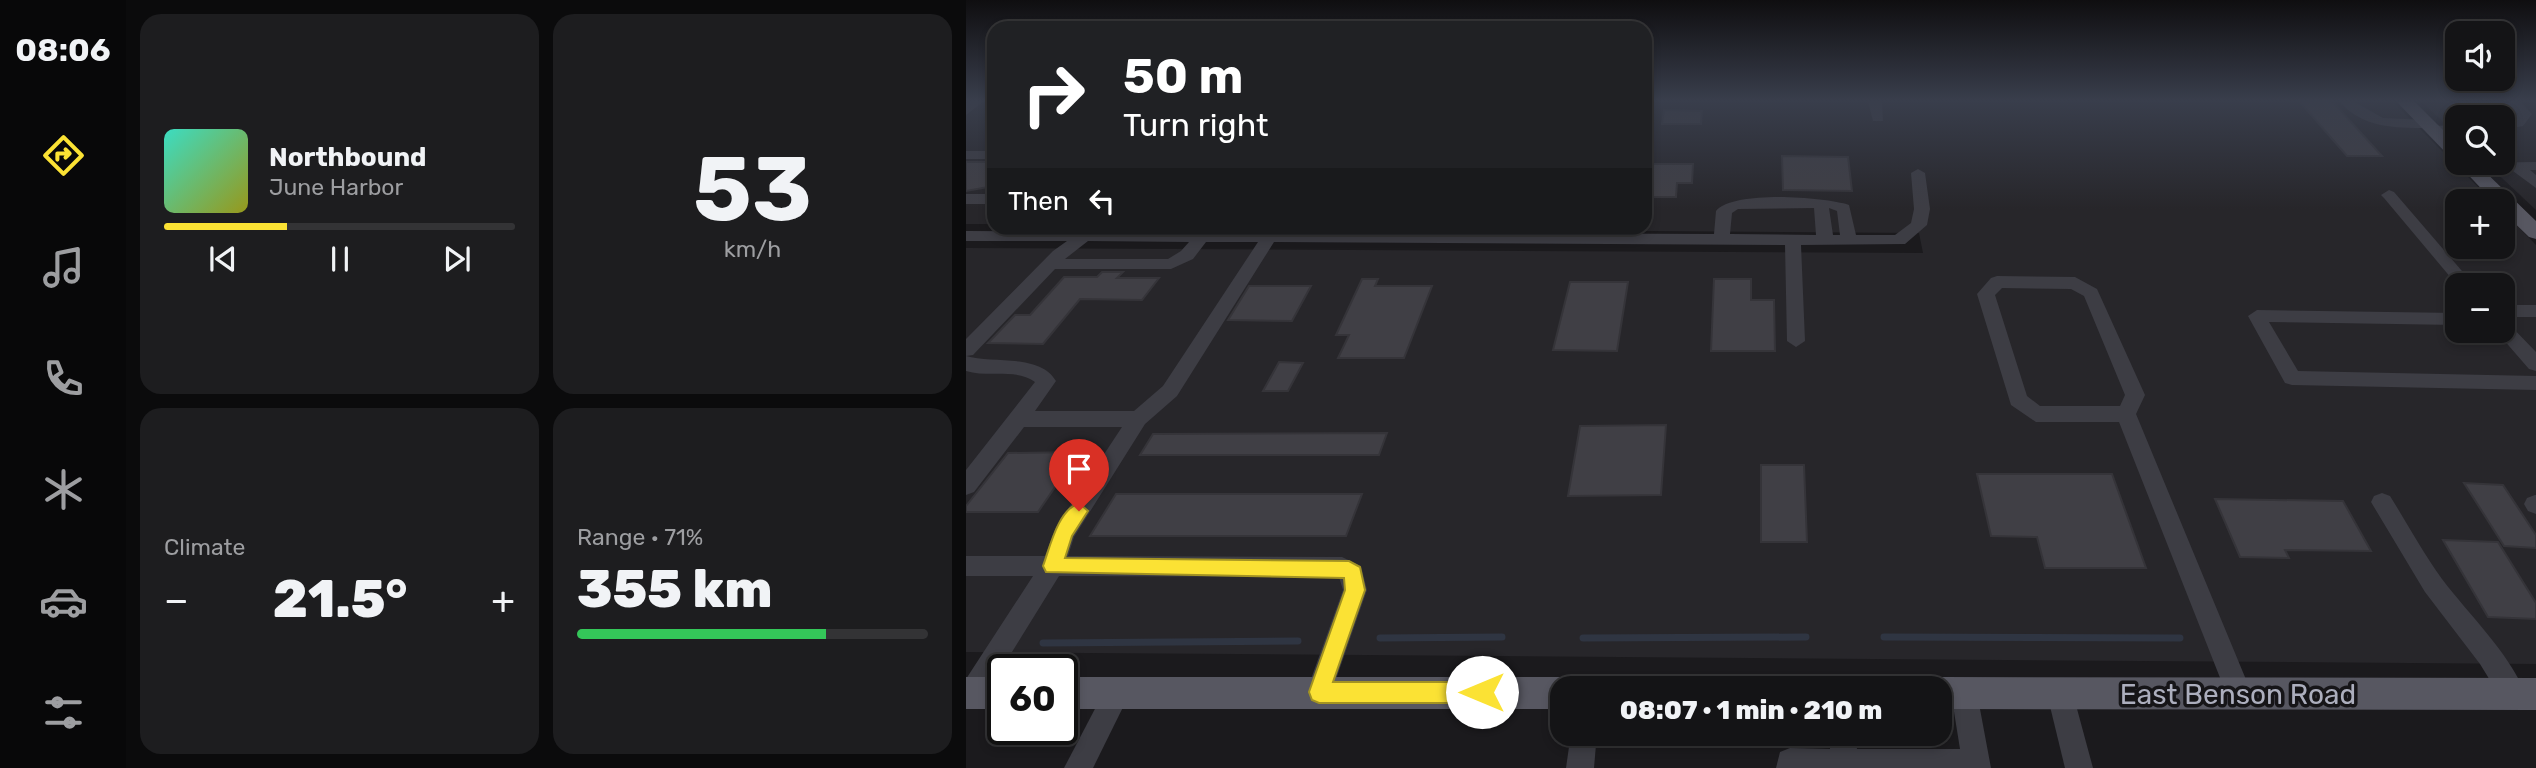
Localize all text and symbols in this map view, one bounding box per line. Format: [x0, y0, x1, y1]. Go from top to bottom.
map controls [2445, 21, 2515, 343]
button: sound [2445, 21, 2515, 91]
text: 08:06 [15, 31, 111, 69]
text: 50 m [1123, 47, 1243, 105]
icon: right [1008, 49, 1099, 140]
button: search [2445, 105, 2515, 175]
text: Turn right [1123, 106, 1268, 144]
icon: directions [39, 131, 88, 180]
text: 53 [693, 135, 812, 243]
text: Northbound [269, 142, 427, 173]
text: June Harbor [269, 173, 403, 201]
icon: left [1083, 182, 1121, 220]
text: Then [1008, 186, 1069, 217]
button: + [2445, 189, 2515, 259]
text: km/h [724, 235, 781, 263]
icon: previous [204, 240, 242, 278]
icon: pause [321, 240, 359, 278]
icon: next [438, 240, 476, 278]
icon: music [39, 243, 88, 292]
button: − [2445, 273, 2515, 343]
icon: phone [39, 354, 88, 403]
pin [1049, 439, 1109, 511]
icon: arrive [1060, 450, 1098, 488]
icon: climate [39, 465, 88, 514]
text: Range · 71% [577, 523, 703, 551]
text: Climate [164, 533, 245, 561]
text: 355 km [577, 558, 773, 620]
text: 21.5° [273, 568, 407, 630]
icon: car [39, 577, 88, 626]
text: − [164, 577, 189, 623]
text: + [491, 577, 515, 623]
speed limit sign: 60 [987, 654, 1078, 745]
position arrow [1445, 655, 1519, 729]
street label: East Benson Road [2120, 678, 2356, 711]
icon: filters [39, 688, 88, 737]
text: 08:07 · 1 min · 210 m [1620, 695, 1882, 726]

